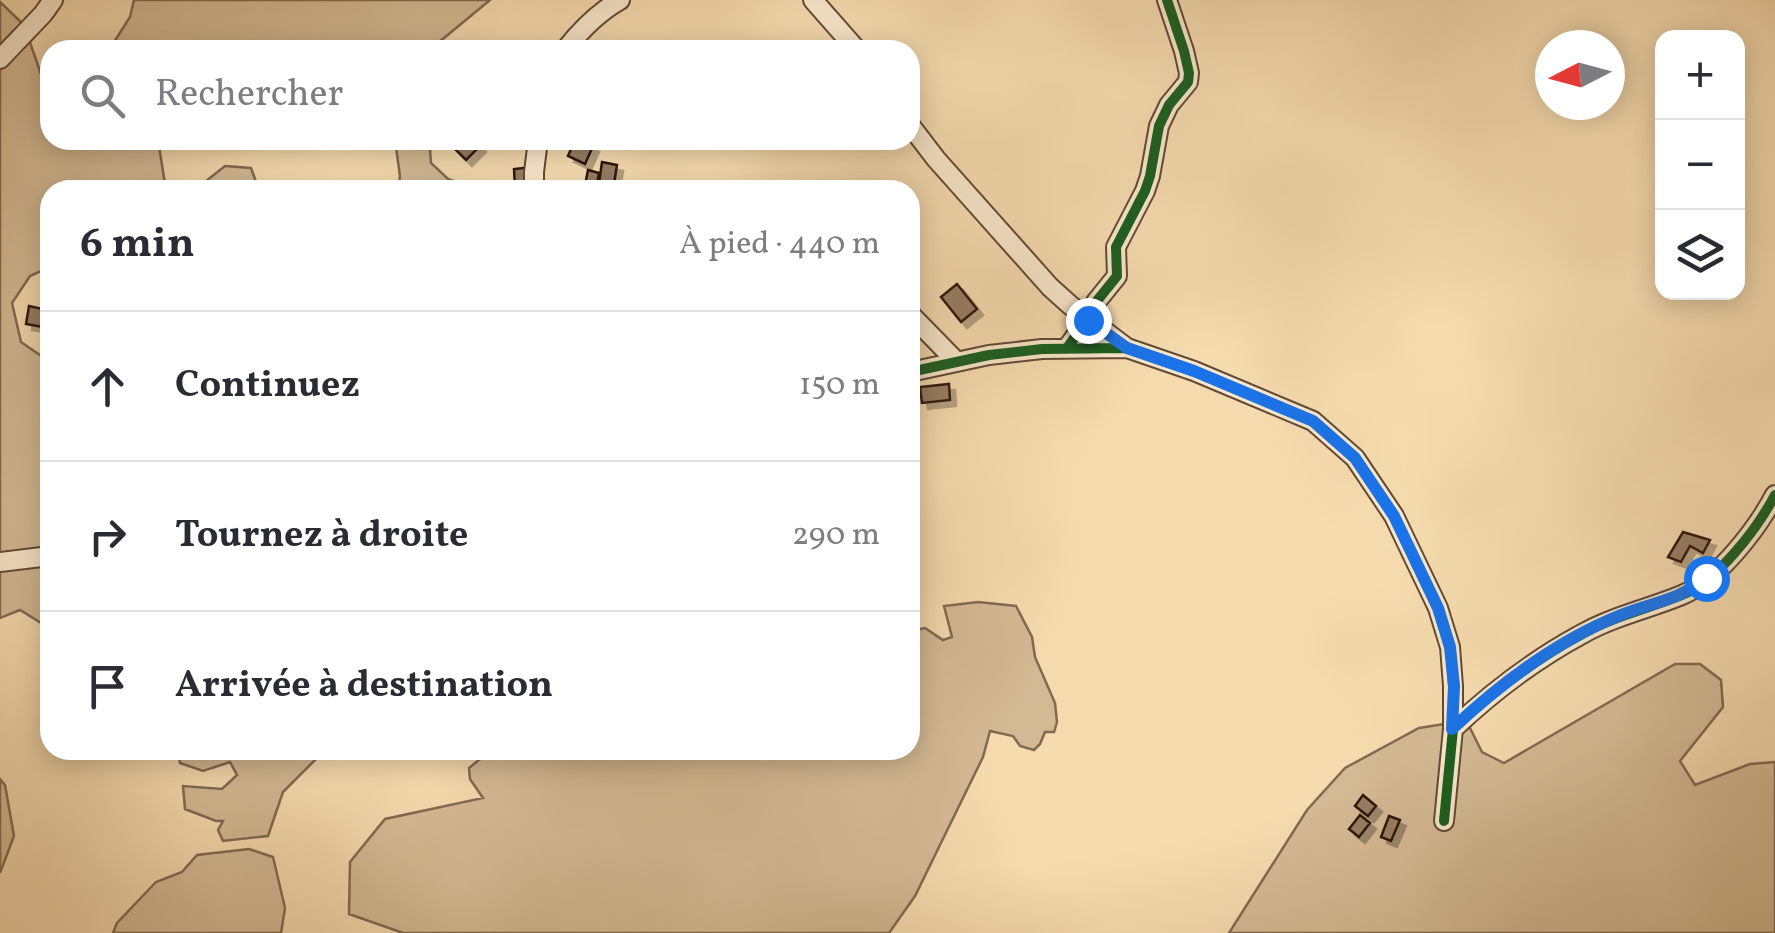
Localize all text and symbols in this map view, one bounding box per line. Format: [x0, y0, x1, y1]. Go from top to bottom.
north arrow [1535, 30, 1625, 120]
map controls [1655, 30, 1745, 300]
button: + [1655, 30, 1745, 120]
search box [40, 40, 920, 150]
icon: search [75, 68, 130, 123]
text: Rechercher [155, 69, 343, 122]
button: − [1655, 120, 1745, 210]
button: layers [1655, 210, 1745, 300]
text: 6 min [80, 216, 195, 275]
text: À pied · 440 m [679, 223, 880, 267]
route end [1066, 298, 1112, 344]
icon: ahead [80, 359, 135, 414]
text: Continuez [175, 360, 360, 413]
text: 150 m [799, 364, 880, 408]
icon: right [80, 509, 135, 564]
text: Tournez à droite [175, 510, 468, 563]
text: 290 m [792, 514, 880, 558]
route start [1684, 556, 1730, 602]
icon: arrive [80, 659, 135, 714]
text: Arrivée à destination [175, 660, 553, 713]

